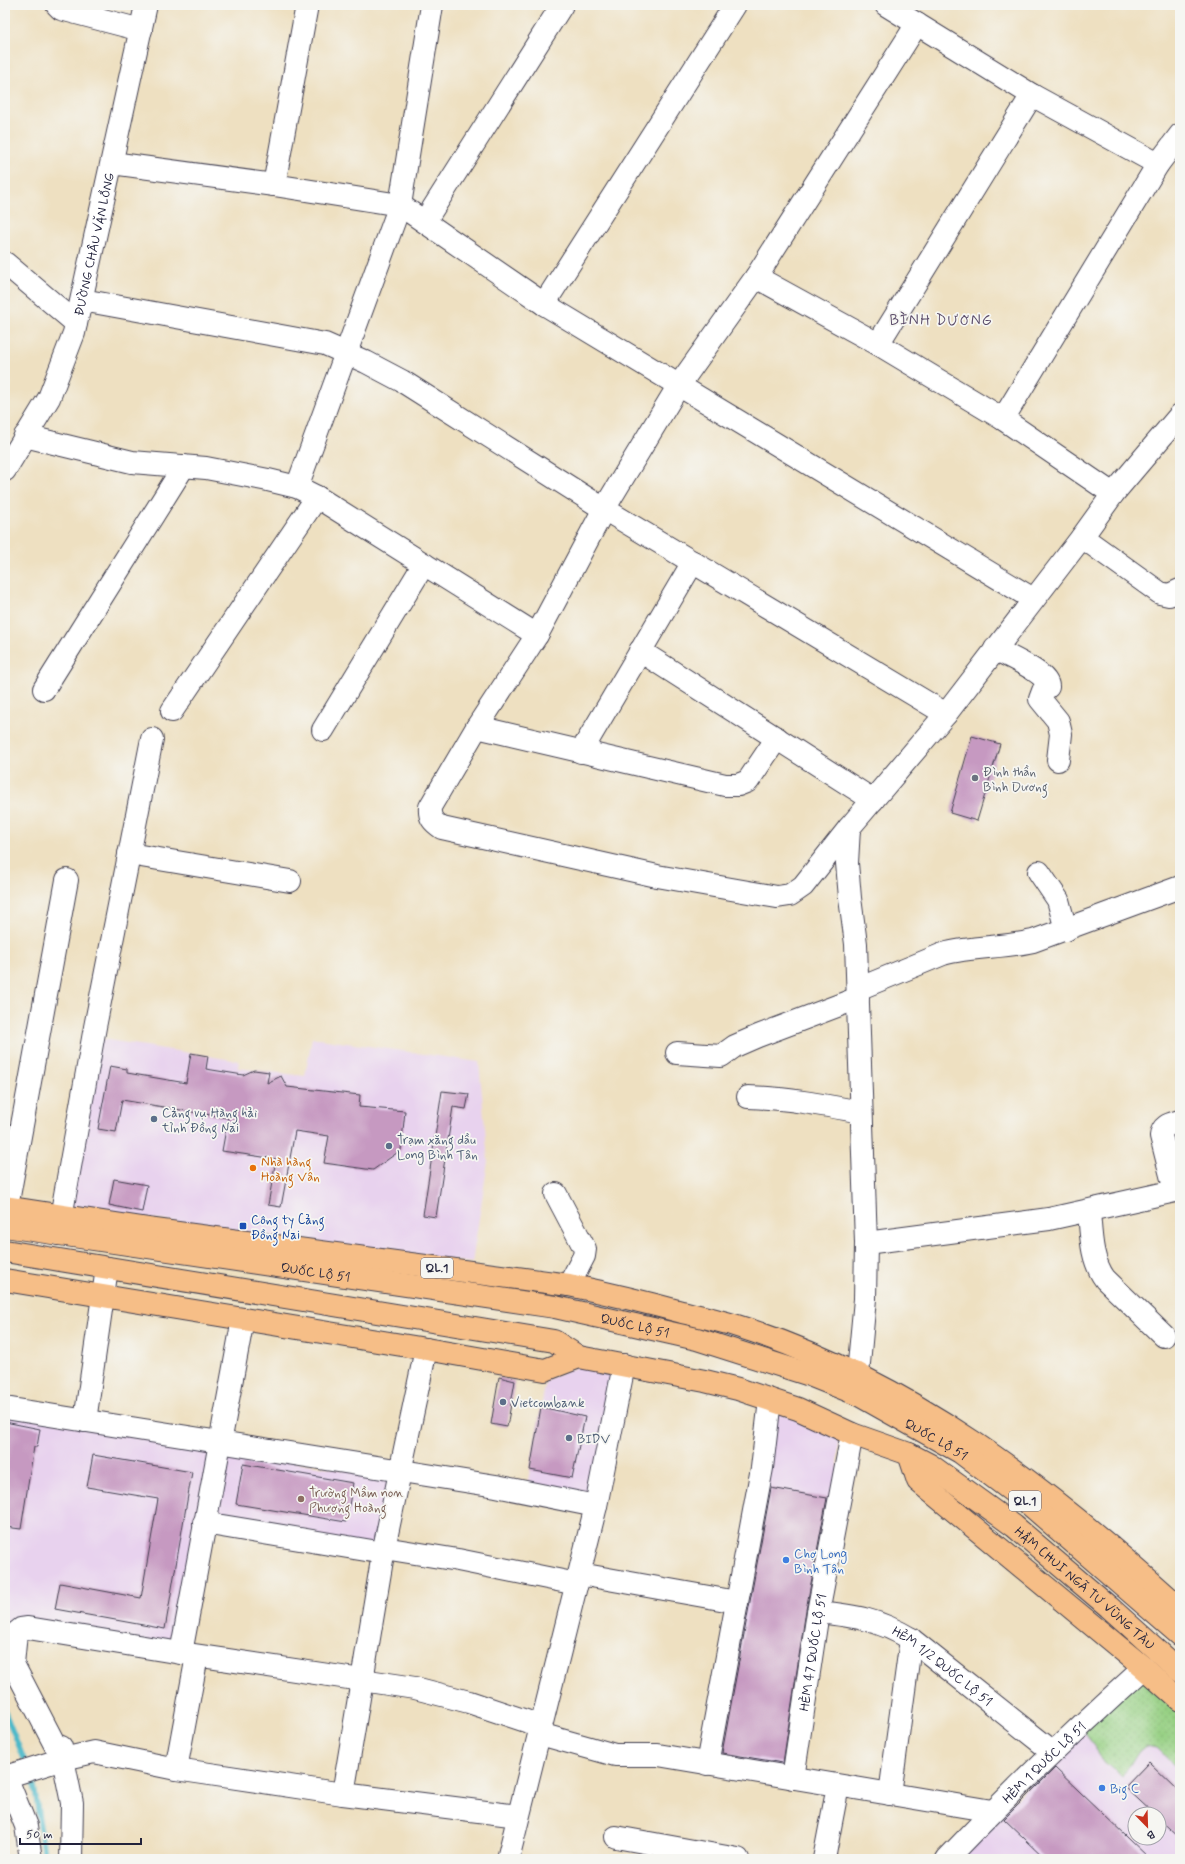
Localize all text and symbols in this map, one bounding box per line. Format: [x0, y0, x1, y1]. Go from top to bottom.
street label: ĐƯỜNG CHÂU VĂN LỒNG [71, 171, 119, 318]
district label: BÌNH DƯƠNG [889, 311, 993, 331]
place label: Đình thần Bình Dương [983, 764, 1048, 798]
marker: Đình thần Bình Dương [970, 773, 980, 783]
place label: Cảng vụ Hàng hải tỉnh Đồng Nai [161, 1105, 257, 1139]
marker: Cảng vụ Hàng hải tỉnh Đồng Nai [149, 1114, 159, 1124]
place label: Trạm xăng dầu Long Bình Tân [397, 1132, 478, 1165]
marker: Trạm xăng dầu Long Bình Tân [384, 1141, 394, 1151]
place label: Nhà hàng Hoàng Vân [261, 1154, 320, 1188]
marker: Nhà hàng Hoàng Vân [248, 1163, 258, 1173]
place label: Công ty Cảng Đồng Nai [251, 1212, 325, 1246]
marker: Công ty Cảng Đồng Nai [238, 1221, 248, 1231]
road number: QL.1 [421, 1258, 453, 1278]
street label: QUỐC LỘ 51 [280, 1260, 351, 1287]
street label: QUỐC LỘ 51 [599, 1311, 671, 1342]
place label: Vietcombank [511, 1395, 585, 1412]
marker: Vietcombank [498, 1397, 508, 1407]
street label: QUỐC LỘ 51 [901, 1415, 971, 1465]
place label: BIDV [577, 1431, 611, 1448]
marker: BIDV [564, 1433, 574, 1443]
place label: Trường Mầm non Phượng Hoàng [309, 1485, 403, 1519]
road number: QL.1 [1009, 1491, 1041, 1511]
marker: Trường Mầm non Phượng Hoàng [296, 1494, 306, 1504]
street label: HẦM CHUI NGÃ TƯ VŨNG TÀU [1011, 1523, 1158, 1654]
place label: Chợ Long Bình Tân [794, 1546, 848, 1578]
marker: Chợ Long Bình Tân [781, 1555, 791, 1565]
street label: HẺM 47 QUỐC LỘ 51 [796, 1593, 831, 1713]
street label: HẺM 1/2 QUỐC LỘ 51 [889, 1623, 995, 1711]
street label: HẺM 1 QUỐC LỘ 51 [999, 1719, 1090, 1808]
place label: Big C [1110, 1781, 1140, 1800]
marker: Big C [1097, 1783, 1107, 1793]
north arrow [1127, 1806, 1167, 1846]
scale bar [20, 1820, 141, 1846]
text: B [1145, 1826, 1156, 1842]
text: 50 m [26, 1827, 53, 1843]

